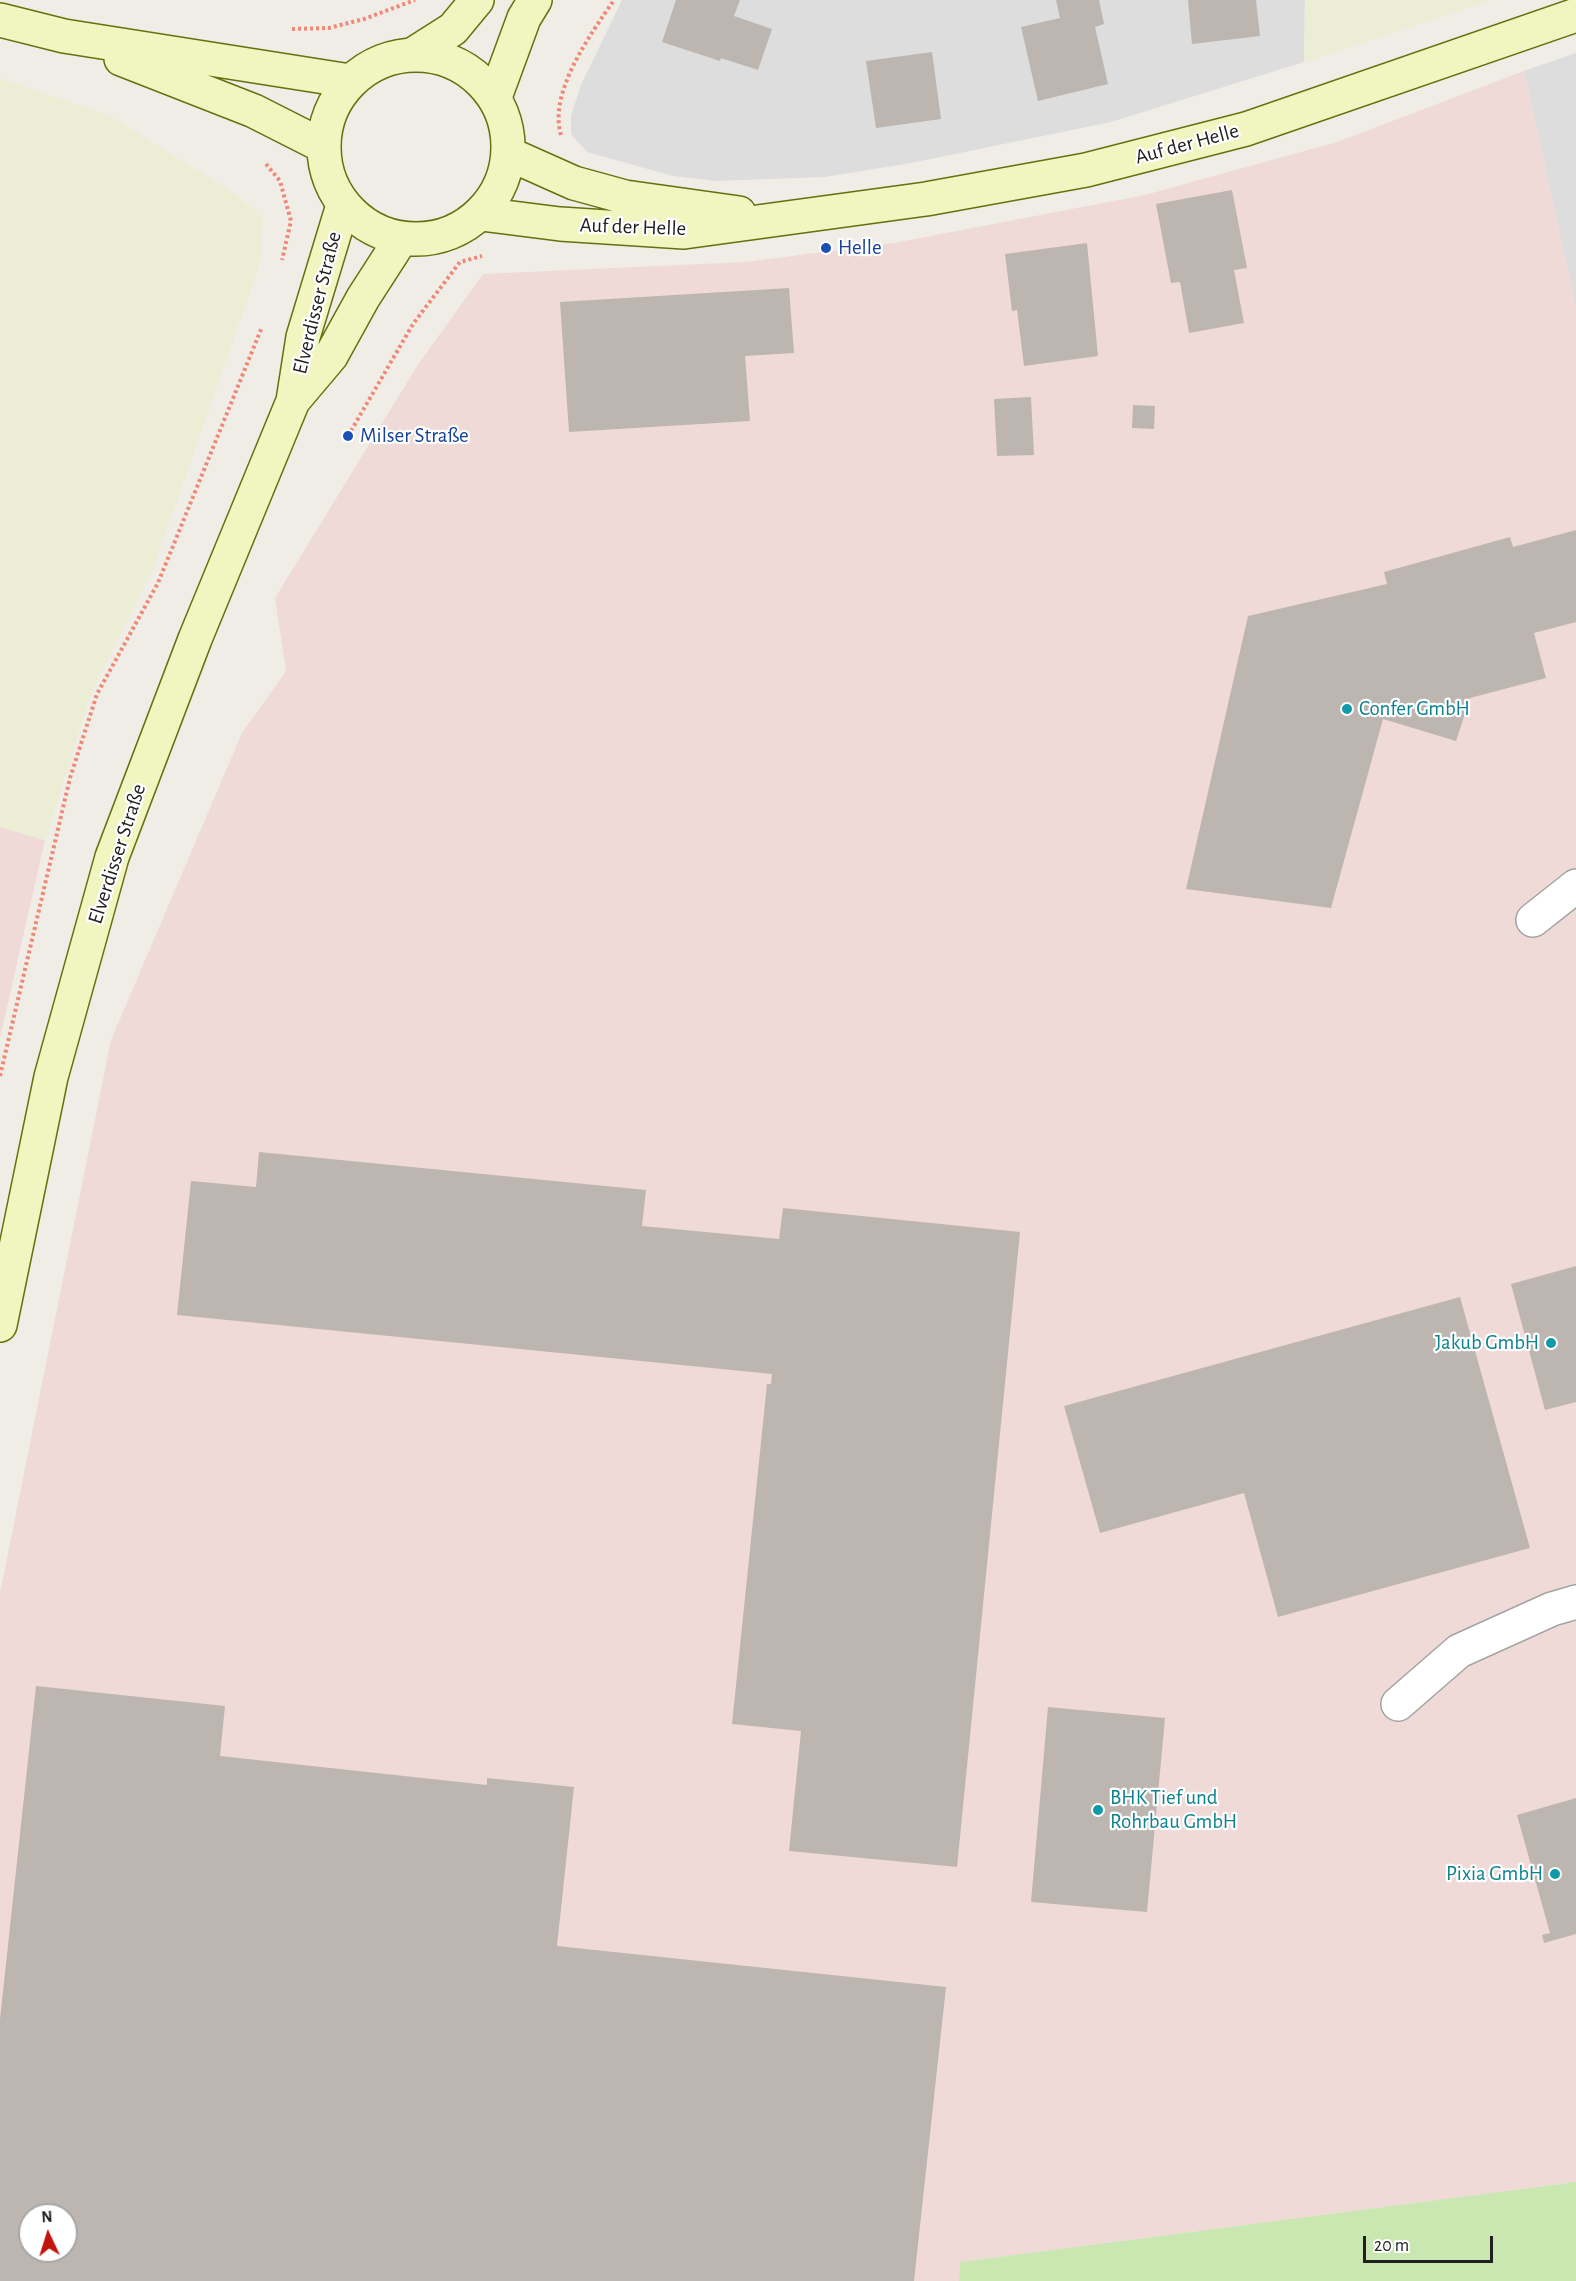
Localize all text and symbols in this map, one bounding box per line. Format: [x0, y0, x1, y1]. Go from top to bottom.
street label: Auf der Helle [1132, 118, 1242, 170]
street label: Auf der Helle [579, 213, 687, 241]
street label: Elverdisser Straße [287, 229, 347, 377]
place label: Helle [838, 235, 882, 261]
marker: Helle [819, 241, 833, 255]
place label: Milser Straße [360, 423, 469, 449]
marker: Milser Straße [341, 429, 355, 443]
place label: Confer GmbH [1359, 696, 1470, 722]
marker: Confer GmbH [1340, 702, 1354, 716]
street label: Elverdisser Straße [82, 781, 152, 927]
place label: Jakub GmbH [1435, 1330, 1539, 1356]
marker: Jakub GmbH [1544, 1336, 1558, 1350]
place label: BHK Tief und Rohrbau GmbH [1110, 1785, 1237, 1835]
marker: BHK Tief und Rohrbau GmbH [1091, 1803, 1105, 1817]
place label: Pixia GmbH [1446, 1861, 1543, 1887]
marker: Pixia GmbH [1548, 1867, 1562, 1881]
north arrow [18, 2203, 78, 2263]
text: N [41, 2209, 53, 2225]
scale bar [1366, 2224, 1496, 2262]
text: 20 m [1374, 2237, 1409, 2255]

